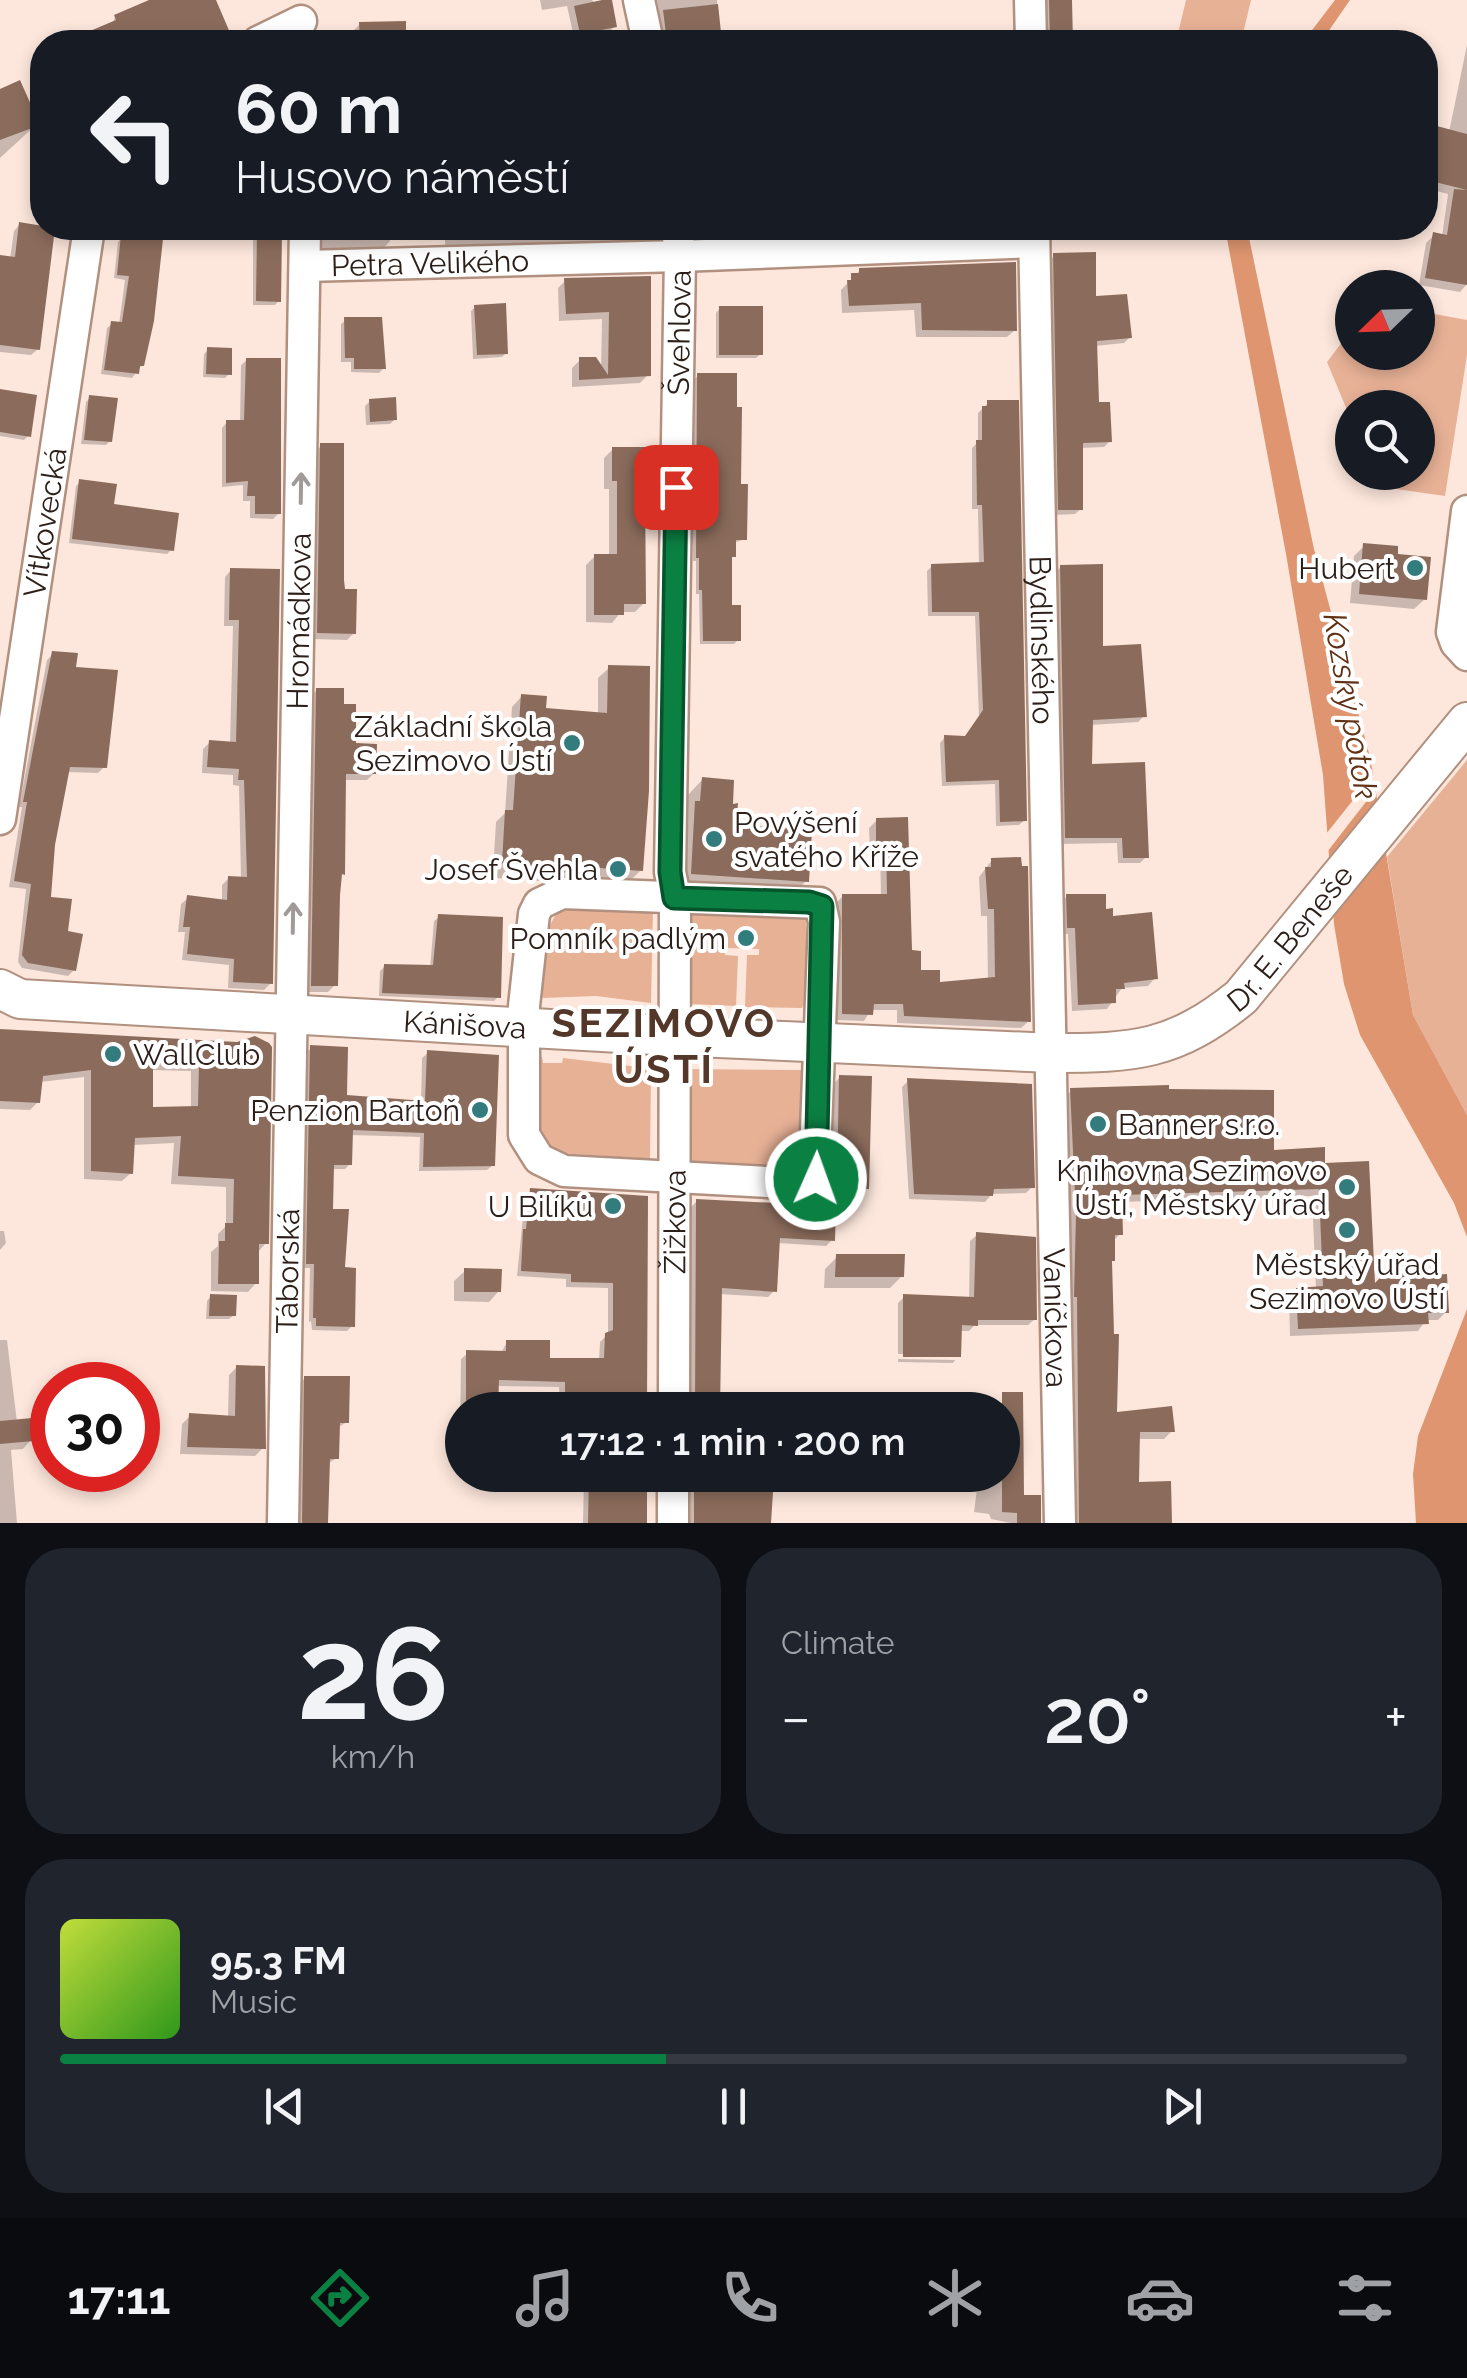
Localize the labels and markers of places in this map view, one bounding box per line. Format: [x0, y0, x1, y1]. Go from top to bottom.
pin [634, 445, 719, 530]
place label: Hubert [1298, 551, 1395, 586]
marker: Hubert [1404, 557, 1426, 579]
place label: Základní škola Sezimovo Ústí [354, 709, 552, 778]
marker: Základní škola Sezimovo Ústí [561, 732, 583, 754]
place label: Povýšení svatého Kříže [734, 805, 919, 874]
marker: Povýšení svatého Kříže [703, 828, 725, 850]
place label: Josef Švehla [424, 851, 598, 887]
marker: Josef Švehla [607, 858, 629, 880]
place label: Pomník padlým [510, 921, 726, 956]
marker: Pomník padlým [735, 927, 757, 949]
place label: WallClub [133, 1037, 260, 1072]
marker: WallClub [102, 1043, 124, 1065]
place label: Penzion Bartoň [250, 1093, 460, 1128]
marker: Penzion Bartoň [469, 1099, 491, 1121]
place label: Banner s.r.o. [1118, 1107, 1280, 1142]
marker: Banner s.r.o. [1087, 1113, 1109, 1135]
place label: Knihovna Sezimovo Ústí, Městský úřad [1056, 1153, 1327, 1222]
marker: Knihovna Sezimovo Ústí, Městský úřad [1336, 1176, 1358, 1198]
place label: U Bilíků [488, 1189, 593, 1224]
marker: U Bilíků [602, 1195, 624, 1217]
marker: Městský úřad Sezimovo Ústí [1336, 1219, 1358, 1241]
place label: Městský úřad Sezimovo Ústí [1249, 1247, 1445, 1316]

